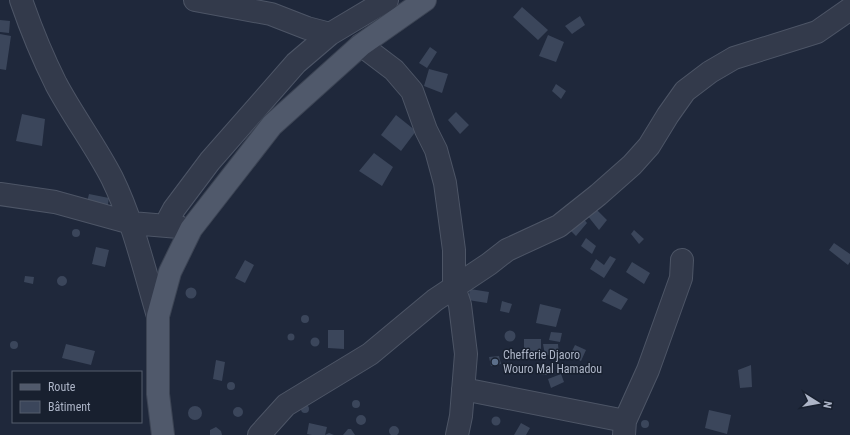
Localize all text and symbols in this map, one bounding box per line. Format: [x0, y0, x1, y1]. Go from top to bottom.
place label: Chefferie Djaoro Wouro Mal Hamadou [503, 348, 602, 376]
marker: Chefferie Djaoro Wouro Mal Hamadou [490, 357, 500, 367]
legend [12, 371, 142, 423]
text: Route [48, 380, 76, 394]
north arrow [798, 383, 838, 423]
text: Bâtiment [48, 400, 91, 414]
text: N [820, 400, 834, 410]

